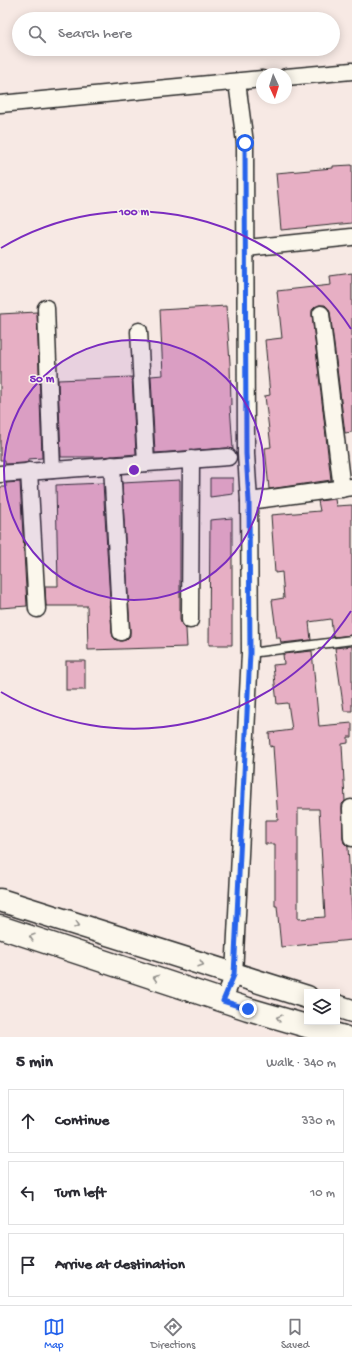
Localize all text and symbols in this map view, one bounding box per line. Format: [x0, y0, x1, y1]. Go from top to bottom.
search box [12, 12, 340, 56]
icon: search [26, 23, 48, 45]
text: Search here [58, 25, 132, 43]
north arrow [256, 68, 292, 104]
route start [236, 134, 254, 152]
text: 100 m [118, 206, 149, 220]
text: 50 m [30, 373, 55, 387]
centre of rings [127, 463, 141, 477]
one-way arrow [74, 920, 81, 929]
one-way arrow [29, 934, 36, 942]
one-way arrow [197, 959, 204, 968]
one-way arrow [152, 974, 159, 983]
map controls [304, 989, 340, 1025]
button: layers [304, 989, 340, 1025]
route end [239, 1000, 257, 1018]
one-way arrow [276, 1014, 283, 1023]
text: 5 min [16, 1053, 53, 1073]
text: Walk · 340 m [266, 1056, 336, 1071]
icon: ahead [17, 1110, 39, 1132]
text: Continue [55, 1112, 109, 1130]
text: 330 m [302, 1114, 335, 1129]
icon: left [17, 1182, 39, 1204]
text: Turn left [55, 1184, 106, 1202]
text: 10 m [310, 1186, 335, 1201]
icon: arrive [17, 1254, 39, 1276]
text: Arrive at destination [55, 1256, 185, 1274]
tab: Map [43, 1316, 65, 1352]
tab: Directions [151, 1316, 195, 1352]
tab: Saved [281, 1316, 309, 1352]

